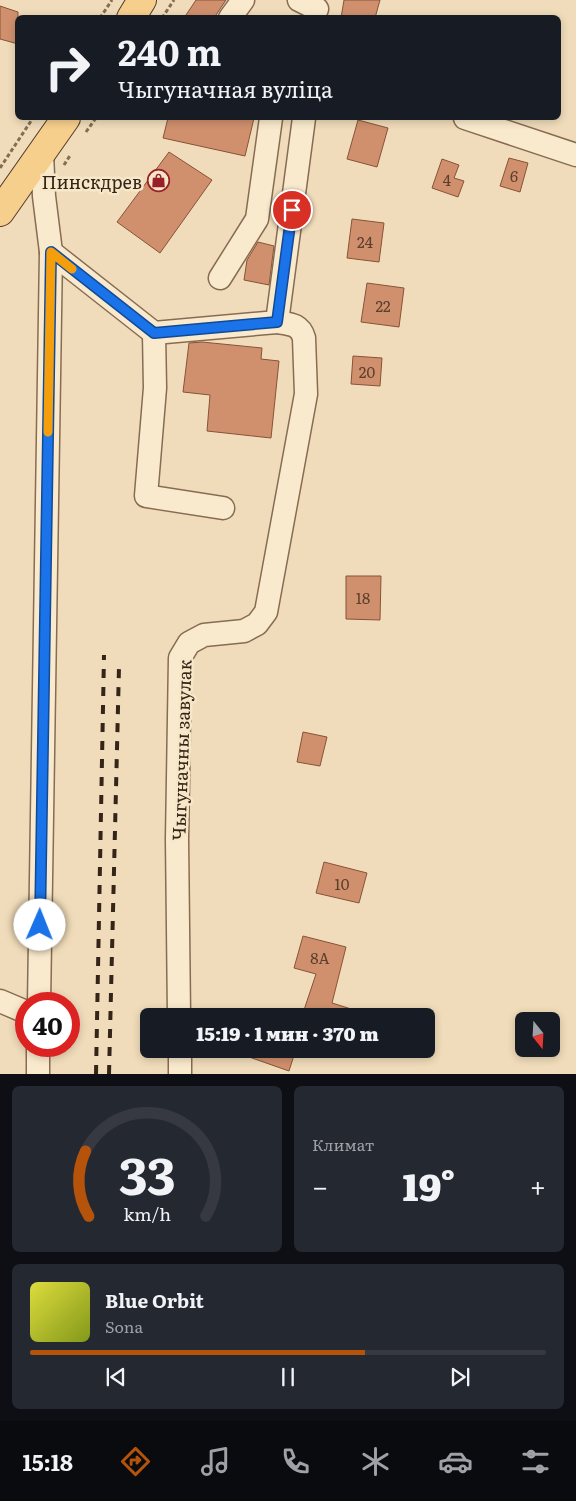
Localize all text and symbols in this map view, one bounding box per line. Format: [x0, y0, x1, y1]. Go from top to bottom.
text: 240 m [118, 25, 221, 77]
icon: right [35, 35, 100, 100]
text: Чыгуначная вуліца [118, 72, 333, 105]
house number: 6 [510, 164, 518, 187]
place label: Пинскдрев [41, 168, 142, 195]
house number: 4 [443, 168, 451, 191]
shop icon: Пинскдрев [146, 169, 170, 193]
pin [271, 189, 313, 231]
icon: arrive [278, 196, 306, 224]
house number: 24 [357, 230, 373, 253]
house number: 22 [375, 294, 391, 317]
house number: 20 [359, 360, 375, 383]
house number: 18 [356, 586, 370, 609]
street label: Чыгуначны завулак [164, 659, 198, 841]
house number: 10 [335, 872, 350, 895]
position arrow [13, 898, 65, 950]
house number: 8А [310, 946, 330, 969]
speed limit sign: 40 [15, 992, 80, 1057]
north arrow [515, 1012, 560, 1058]
map controls [515, 1012, 560, 1057]
text: 15:19 · 1 мин · 370 m [196, 1019, 379, 1047]
text: Климат [312, 1132, 374, 1156]
text: 33 [119, 1134, 176, 1211]
text: 19° [403, 1156, 455, 1213]
text: − [312, 1164, 328, 1206]
text: + [530, 1164, 546, 1206]
text: km/h [123, 1200, 171, 1227]
text: Blue Orbit [105, 1286, 204, 1314]
text: Sona [105, 1314, 143, 1338]
icon: previous [102, 1363, 130, 1391]
icon: pause [274, 1363, 302, 1391]
icon: next [446, 1363, 474, 1391]
icon: directions [118, 1444, 153, 1479]
icon: music [198, 1444, 233, 1479]
icon: phone [278, 1444, 313, 1479]
icon: climate [358, 1444, 393, 1479]
icon: car [438, 1444, 473, 1479]
icon: filters [518, 1444, 553, 1479]
text: 15:18 [23, 1445, 73, 1478]

